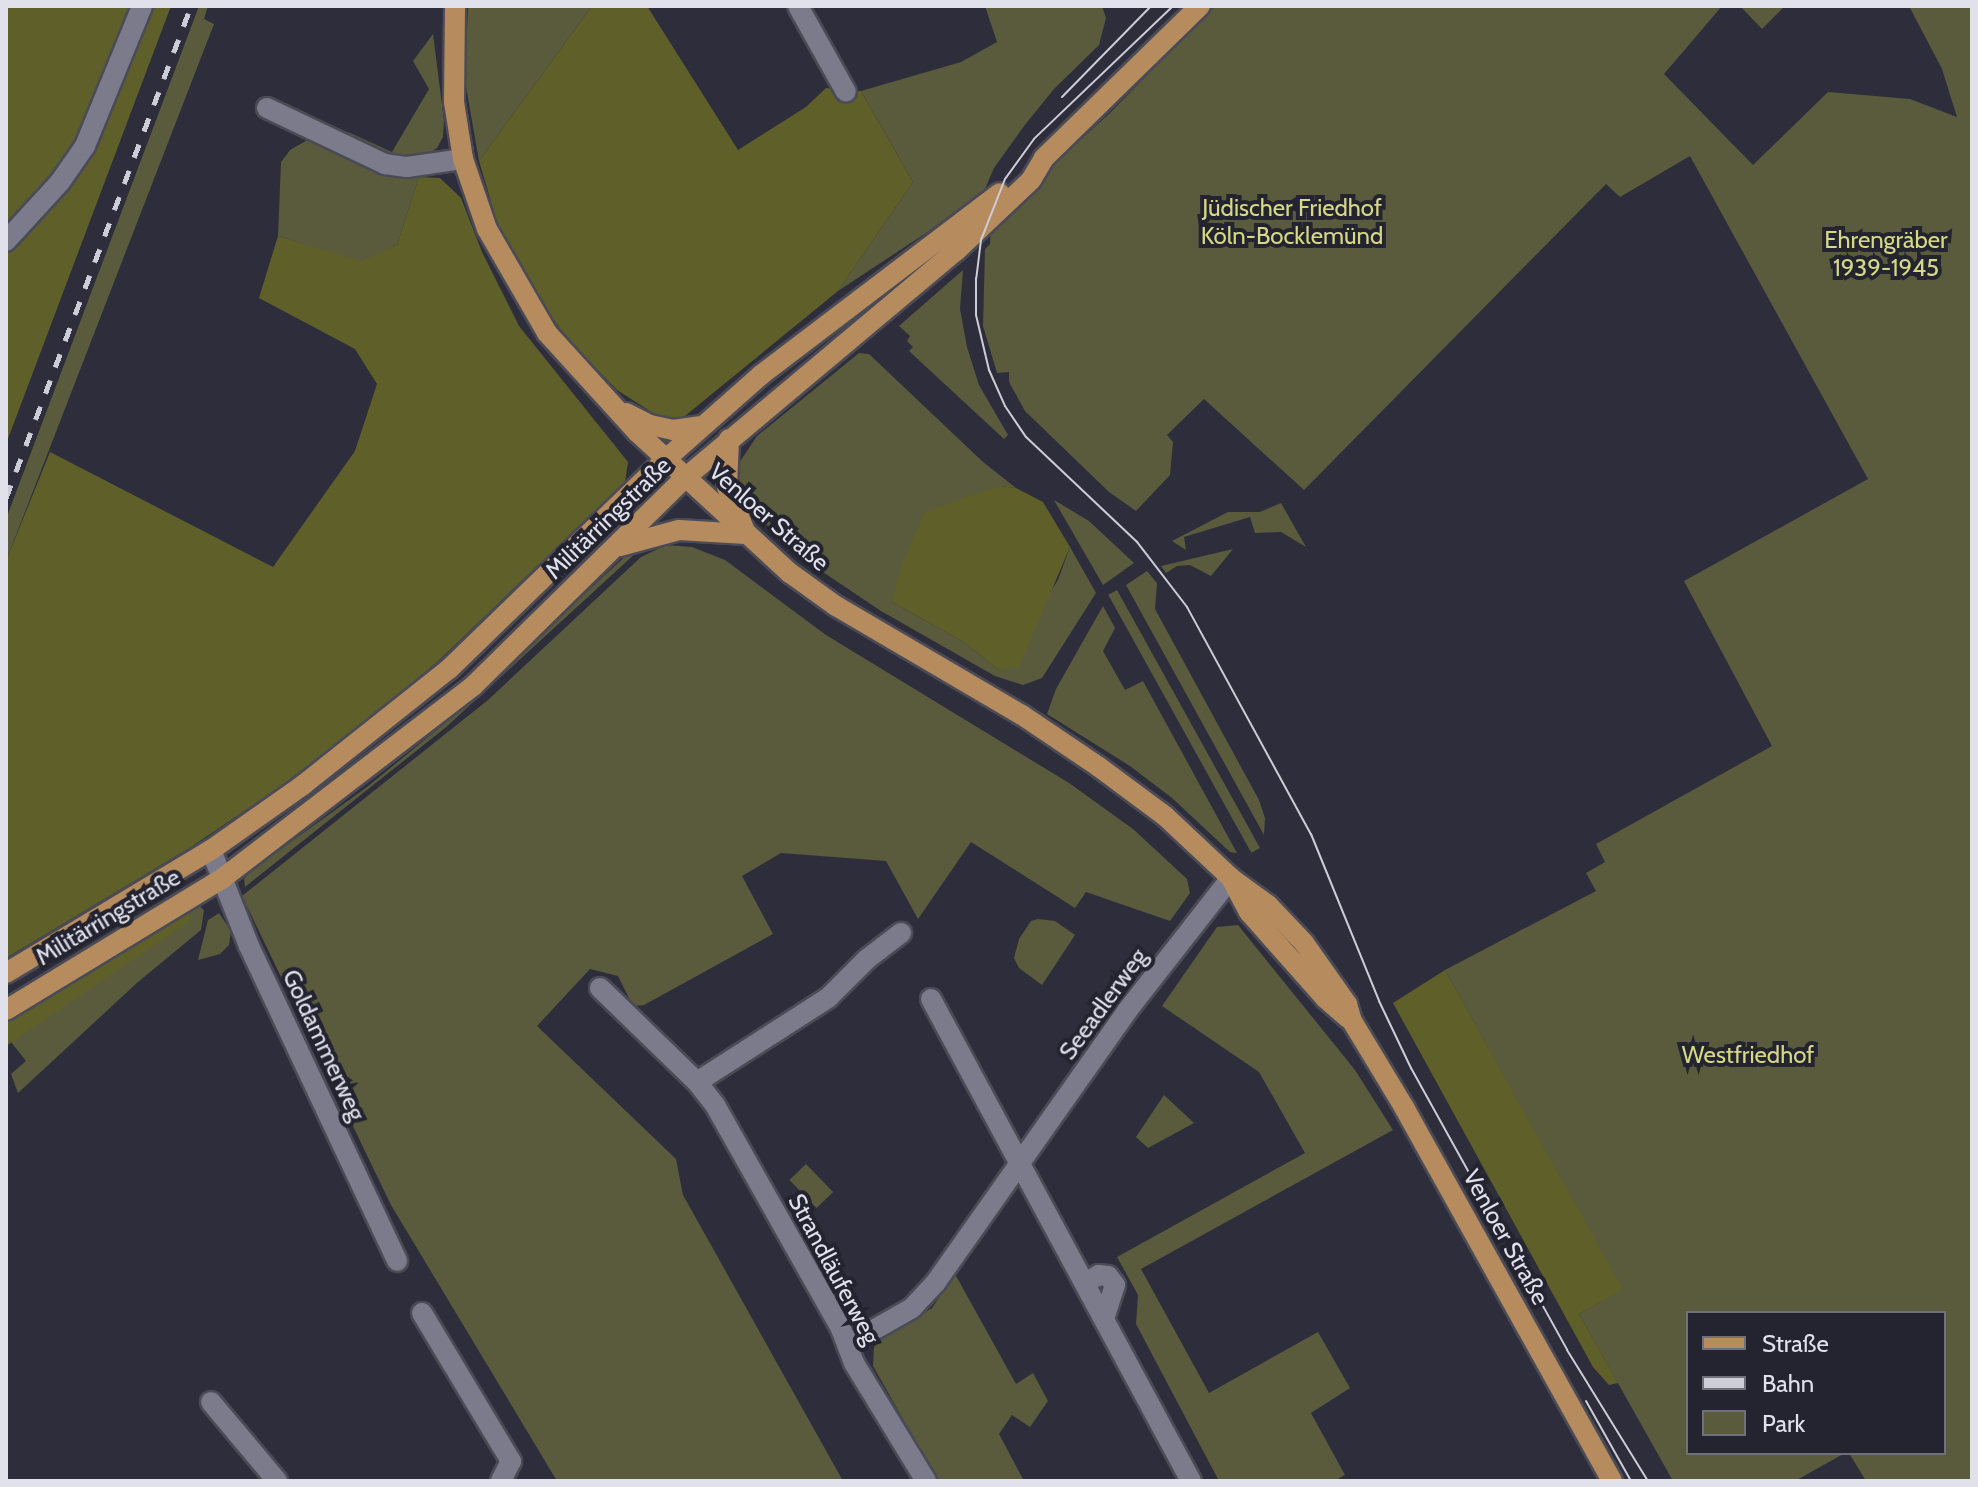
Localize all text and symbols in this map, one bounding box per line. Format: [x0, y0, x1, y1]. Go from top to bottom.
park label: Jüdischer Friedhof Köln-Bocklemünd [1201, 194, 1383, 250]
park label: Ehrengräber 1939-1945 [1824, 226, 1948, 282]
street label: Militärringstraße [539, 451, 677, 585]
street label: Venloer Straße [703, 457, 835, 577]
street label: Militärringstraße [31, 863, 185, 971]
street label: Seeadlerweg [1053, 943, 1153, 1065]
street label: Goldammerweg [276, 965, 372, 1125]
park label: Westfriedhof [1682, 1041, 1814, 1069]
street label: Venloer Straße [1457, 1165, 1555, 1309]
street label: Strandläuferweg [782, 1189, 886, 1349]
legend [1686, 1311, 1946, 1455]
text: Straße [1762, 1329, 1829, 1358]
text: Bahn [1762, 1369, 1814, 1398]
text: Park [1762, 1409, 1805, 1438]

